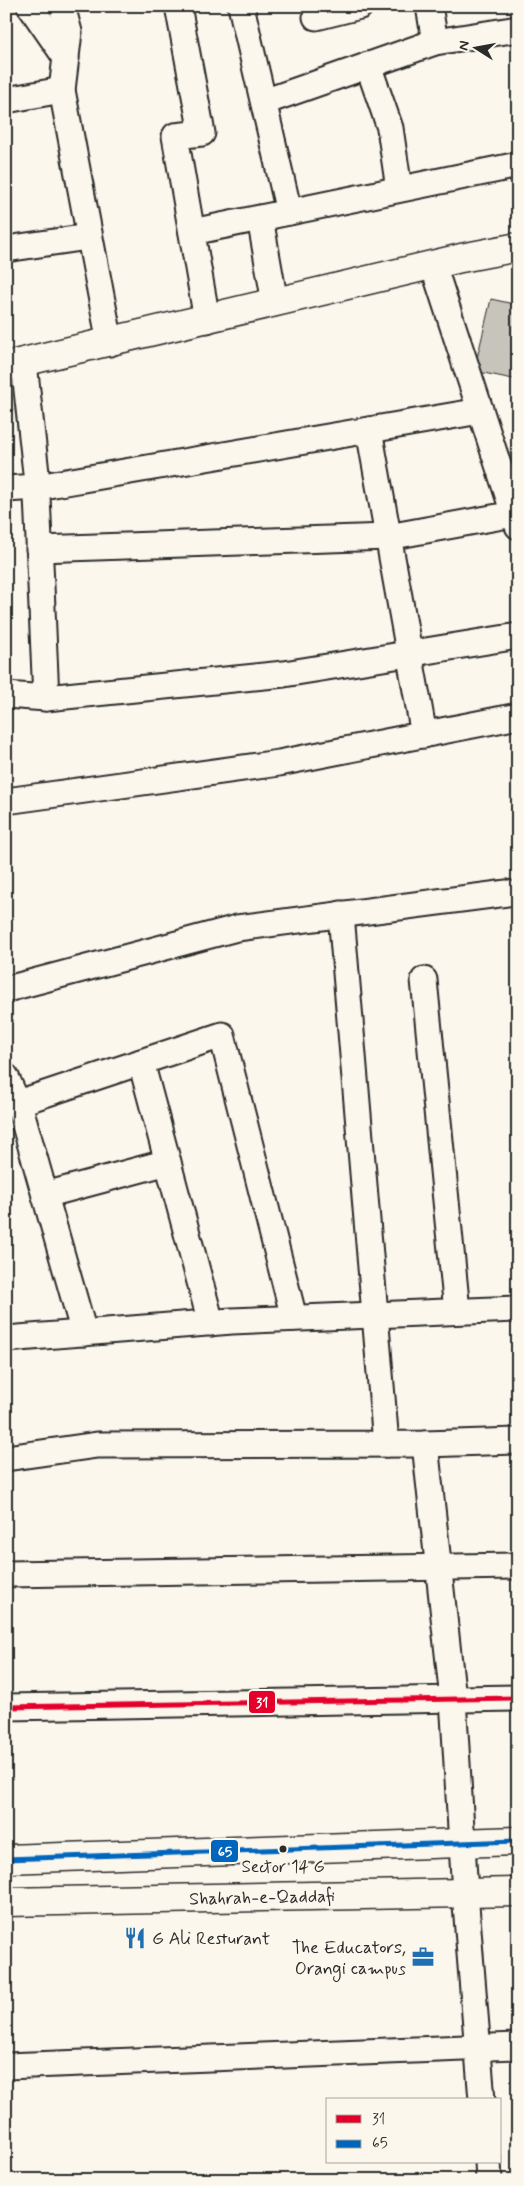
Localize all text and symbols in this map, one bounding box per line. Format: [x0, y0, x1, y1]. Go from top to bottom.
north arrow [452, 22, 502, 72]
text: N [454, 39, 474, 52]
line badge: 31 [248, 1690, 276, 1714]
text: 31 [256, 1694, 268, 1712]
line badge: 65 [210, 1839, 239, 1863]
text: 65 [218, 1843, 233, 1861]
marker: Sector 14 G [278, 1844, 288, 1854]
place label: Sector 14 G [241, 1856, 325, 1878]
street label: Shahrah-e-Qaddafi [189, 1885, 335, 1911]
restaurant icon: G Ali Resturant [122, 1925, 148, 1951]
place label: G Ali Resturant [152, 1927, 270, 1951]
place label: The Educators, Orangi campus [292, 1936, 406, 1982]
office icon: The Educators, Orangi campus [410, 1944, 436, 1970]
legend [326, 2098, 502, 2164]
text: 31 [372, 2110, 385, 2130]
text: 65 [372, 2134, 388, 2154]

